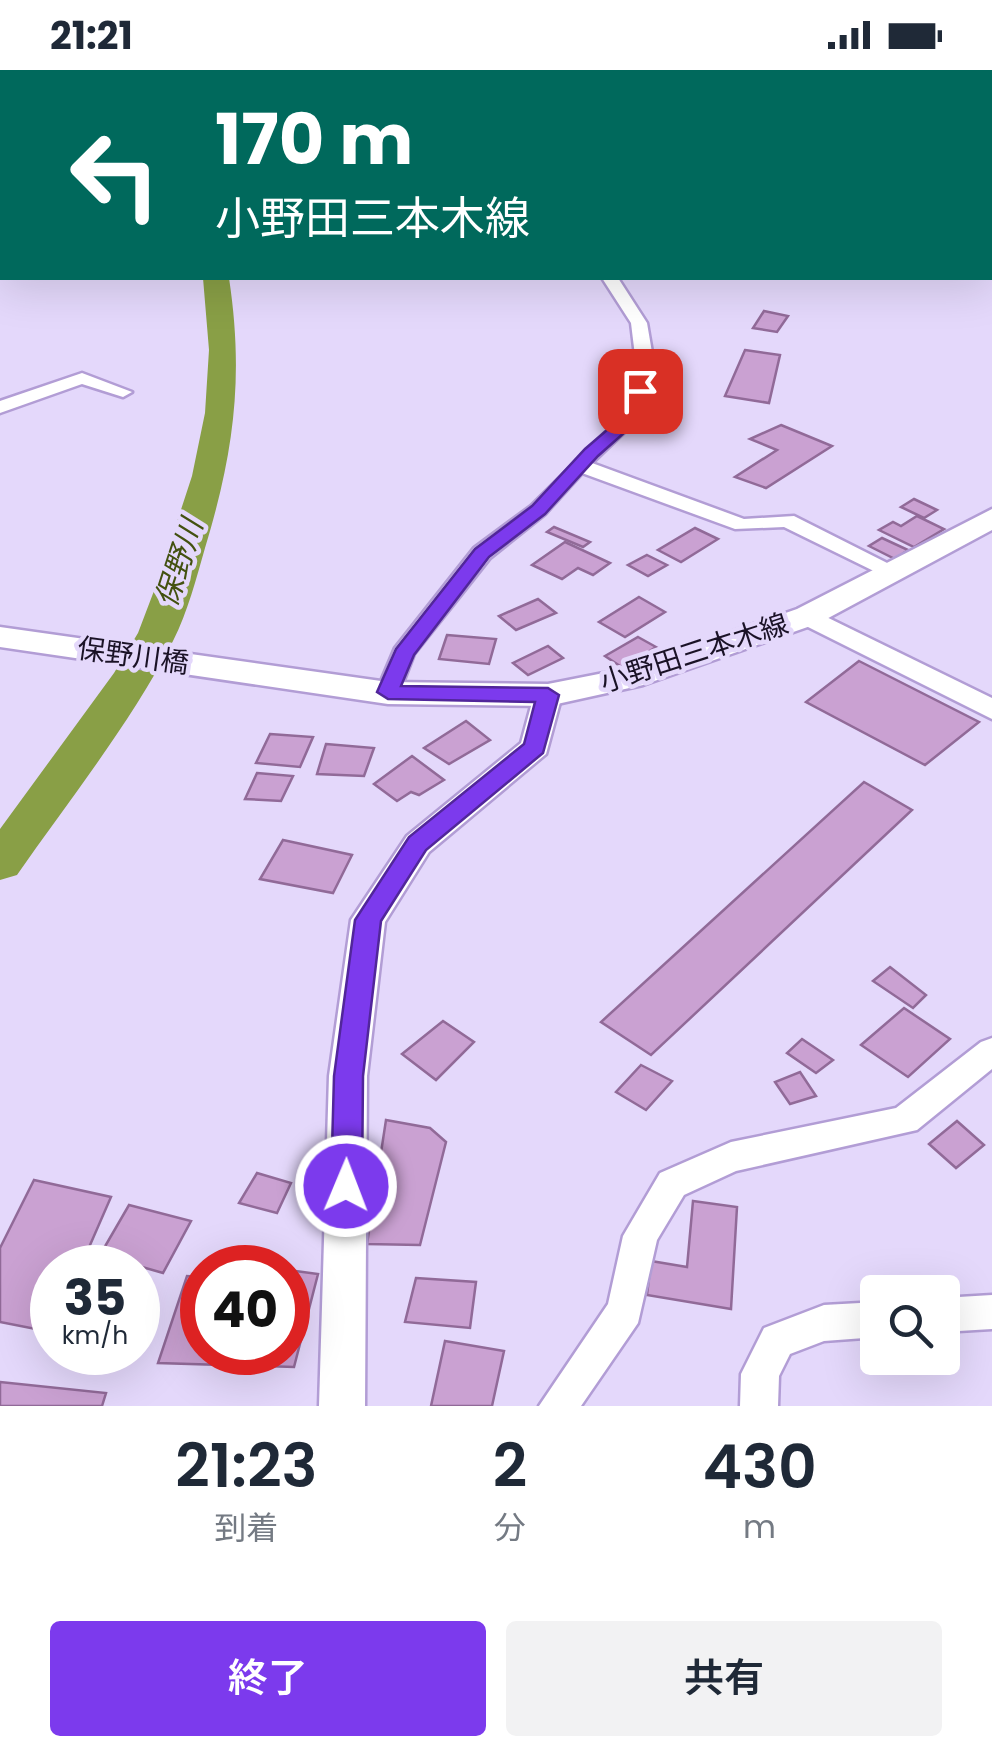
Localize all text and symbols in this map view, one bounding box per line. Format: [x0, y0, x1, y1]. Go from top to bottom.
text: 21:21 [50, 9, 133, 62]
text: 170 m [215, 90, 413, 189]
icon: left [50, 110, 180, 240]
text: 小野田三本木線 [215, 187, 530, 250]
pin [598, 349, 683, 434]
icon: arrive [613, 364, 668, 419]
water label: 保野川 [145, 511, 214, 612]
street label: 小野田三本木線 [595, 604, 793, 702]
street label: 保野川橋 [75, 629, 191, 683]
position arrow [294, 1134, 398, 1238]
speed limit sign: 40 [180, 1245, 310, 1375]
text: 35 [64, 1262, 126, 1333]
map controls [860, 1275, 960, 1375]
button: search [860, 1275, 960, 1375]
text: km/h [62, 1318, 128, 1353]
text: 21:23 [175, 1424, 318, 1508]
text: 2 [493, 1424, 527, 1508]
text: 430 [702, 1425, 817, 1509]
text: m [743, 1504, 776, 1549]
text: 到着 [214, 1505, 278, 1550]
text: 分 [494, 1505, 526, 1550]
button: 終了 [50, 1621, 486, 1736]
button: 共有 [506, 1621, 942, 1736]

